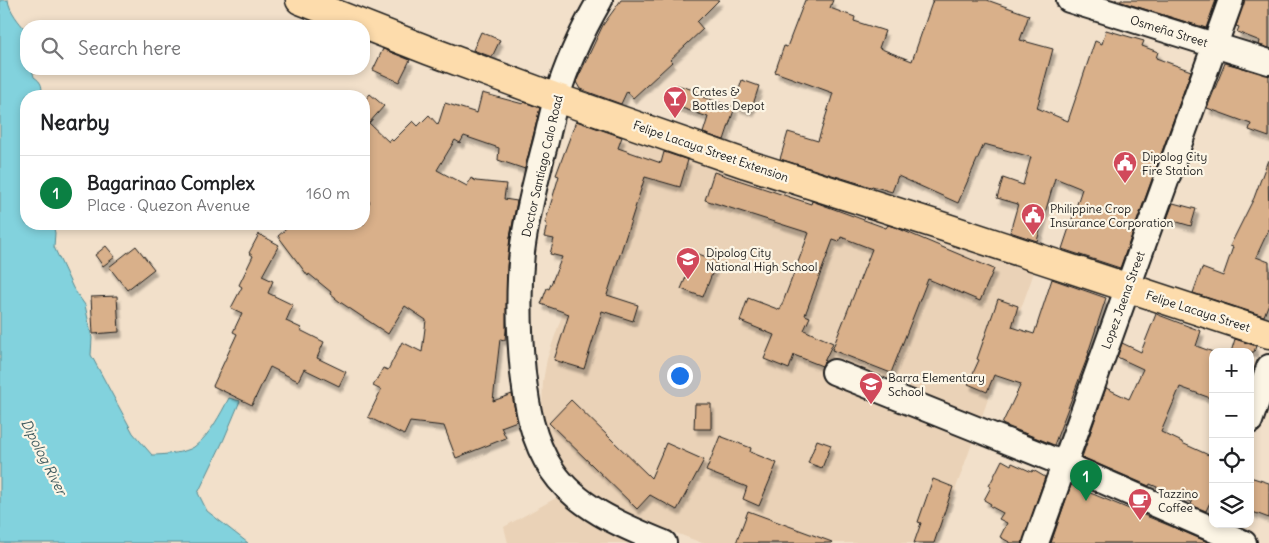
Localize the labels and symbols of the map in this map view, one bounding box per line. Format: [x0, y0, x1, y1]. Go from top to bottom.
street label: Osmeña Street [1128, 12, 1210, 50]
place label: Crates & Bottles Depot [692, 84, 765, 113]
bar icon: Crates & Bottles Depot [662, 85, 688, 119]
street label: Doctor Santiago Calo Road [518, 94, 566, 238]
street label: Felipe Lacaya Street Extension [631, 117, 791, 185]
place label: Dipolog City Fire Station [1142, 149, 1207, 178]
public building icon: Dipolog City Fire Station [1112, 150, 1138, 184]
place label: Philippine Crop Insurance Corporation [1050, 201, 1173, 230]
public building icon: Philippine Crop Insurance Corporation [1020, 202, 1046, 236]
place label: Dipolog City National High School [706, 245, 818, 274]
school or university icon: Dipolog City National High School [675, 246, 701, 280]
street label: Lopez Jaena Street [1098, 249, 1148, 351]
street label: Felipe Lacaya Street [1144, 287, 1252, 335]
your location [667, 363, 693, 389]
place label: Barra Elementary School [888, 370, 985, 399]
school or university icon: Barra Elementary School [858, 371, 884, 405]
water label: Dipolog River [17, 416, 72, 500]
pin: 1 [1070, 460, 1102, 501]
place label: Tazzino Coffee [1158, 486, 1198, 515]
cafe icon: Tazzino Coffee [1127, 487, 1153, 521]

